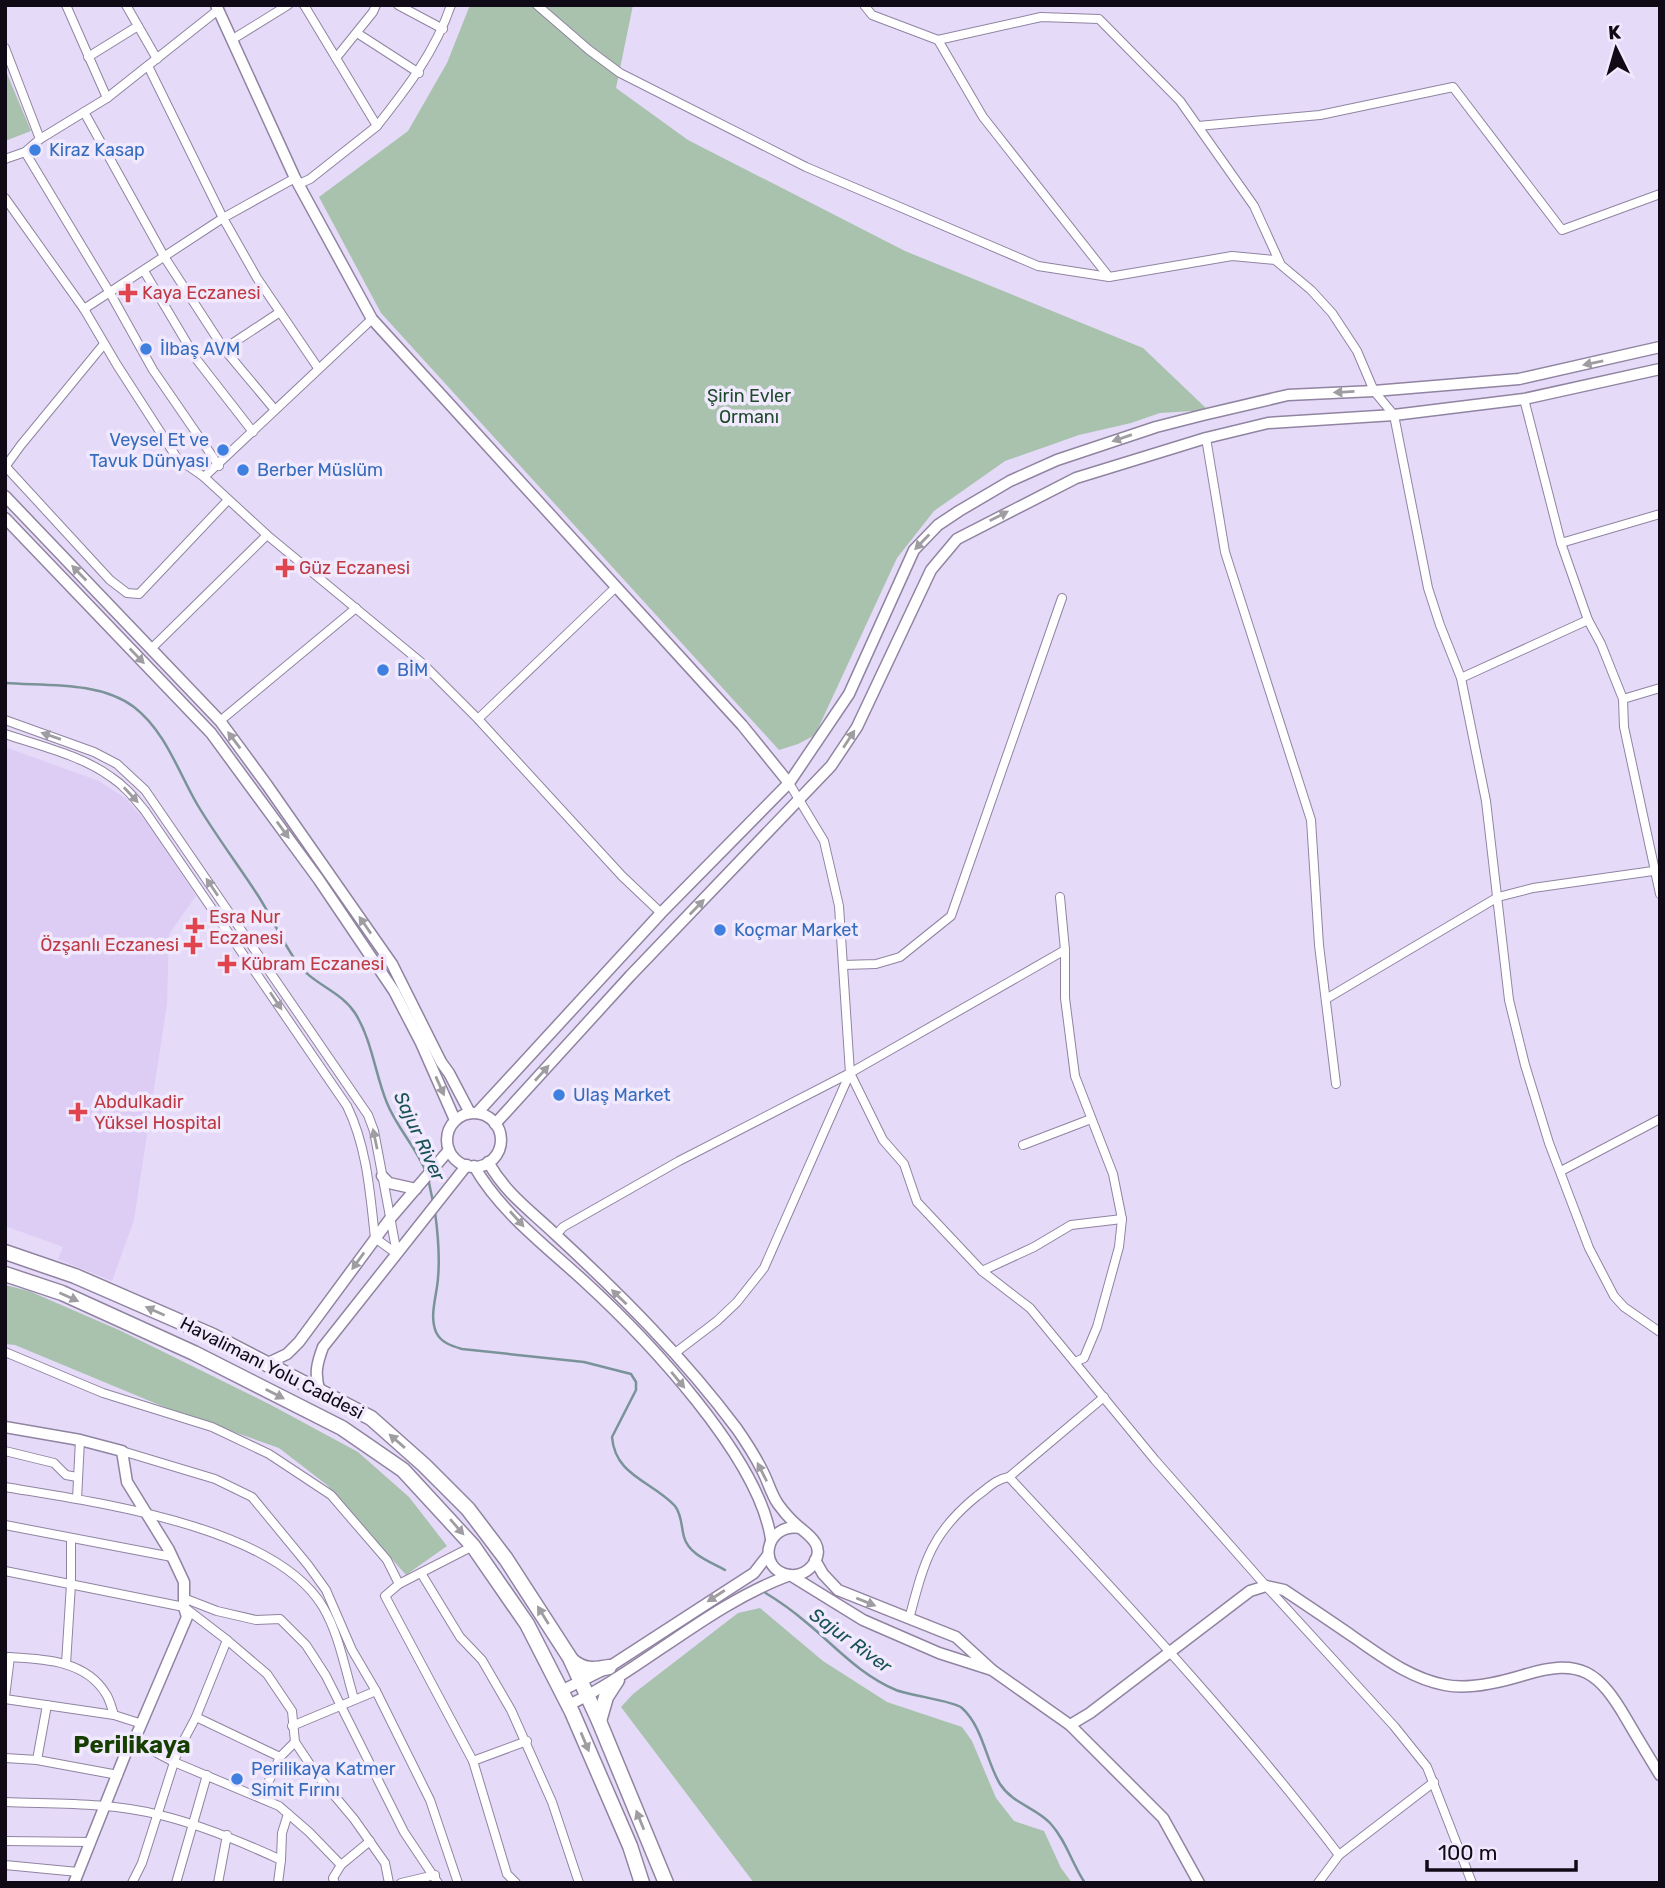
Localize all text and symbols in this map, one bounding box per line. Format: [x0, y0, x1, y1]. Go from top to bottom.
north arrow [1581, 14, 1651, 84]
text: K [1607, 21, 1622, 45]
place label: Kiraz Kasap [49, 139, 145, 161]
marker: Kiraz Kasap [27, 142, 43, 158]
place label: Kaya Eczanesi [142, 282, 261, 304]
marker: Kaya Eczanesi [120, 285, 136, 301]
place label: İlbaş AVM [160, 338, 240, 360]
marker: İlbaş AVM [138, 341, 154, 357]
one-way arrow [1582, 358, 1604, 369]
park label: Şirin Evler Ormanı [707, 385, 791, 428]
one-way arrow [1333, 387, 1355, 398]
place label: Veysel Et ve Tavuk Dünyası [89, 429, 209, 472]
one-way arrow [1111, 433, 1132, 444]
marker: Veysel Et ve Tavuk Dünyası [215, 442, 231, 458]
place label: Berber Müslüm [257, 459, 383, 481]
marker: Berber Müslüm [235, 462, 251, 478]
one-way arrow [990, 511, 1010, 523]
one-way arrow [914, 533, 930, 550]
place label: Güz Eczanesi [299, 557, 410, 579]
marker: Güz Eczanesi [277, 560, 293, 576]
one-way arrow [72, 565, 88, 582]
one-way arrow [129, 647, 145, 665]
place label: BİM [397, 659, 428, 681]
marker: BİM [375, 662, 391, 678]
one-way arrow [842, 729, 855, 748]
one-way arrow [41, 730, 62, 741]
one-way arrow [227, 731, 241, 749]
one-way arrow [123, 786, 139, 804]
one-way arrow [275, 821, 289, 839]
one-way arrow [205, 878, 219, 896]
one-way arrow [688, 899, 704, 916]
place label: Esra Nur Eczanesi [209, 906, 283, 949]
one-way arrow [358, 916, 372, 934]
marker: Esra Nur Eczanesi [187, 919, 203, 935]
place label: Koçmar Market [734, 919, 858, 941]
marker: Koçmar Market [712, 922, 728, 938]
place label: Özşanlı Eczanesi [40, 934, 179, 956]
marker: Özşanlı Eczanesi [185, 937, 201, 953]
place label: Kübram Eczanesi [241, 953, 384, 975]
marker: Kübram Eczanesi [219, 956, 235, 972]
one-way arrow [269, 992, 283, 1010]
one-way arrow [533, 1065, 549, 1082]
one-way arrow [434, 1076, 446, 1096]
place label: Ulaş Market [573, 1084, 671, 1106]
marker: Ulaş Market [551, 1087, 567, 1103]
water label: Sajur River [389, 1088, 451, 1185]
place label: Abdulkadir Yüksel Hospital [94, 1091, 221, 1134]
marker: Abdulkadir Yüksel Hospital [68, 1102, 88, 1122]
one-way arrow [369, 1128, 380, 1150]
one-way arrow [509, 1211, 524, 1228]
one-way arrow [351, 1252, 365, 1270]
one-way arrow [611, 1289, 628, 1305]
one-way arrow [59, 1291, 80, 1302]
one-way arrow [144, 1305, 165, 1316]
street label: Havalimanı Yolu Caddesi [177, 1312, 367, 1424]
one-way arrow [670, 1371, 685, 1388]
one-way arrow [265, 1388, 285, 1399]
one-way arrow [388, 1433, 406, 1449]
one-way arrow [757, 1462, 768, 1482]
one-way arrow [449, 1518, 465, 1536]
one-way arrow [706, 1590, 726, 1603]
one-way arrow [856, 1596, 877, 1607]
water label: Sajur River [805, 1603, 897, 1678]
one-way arrow [536, 1605, 549, 1624]
district label: Perilikaya [73, 1731, 191, 1759]
one-way arrow [580, 1732, 591, 1753]
place label: Perilikaya Katmer Simit Fırını [251, 1758, 396, 1801]
marker: Perilikaya Katmer Simit Fırını [229, 1771, 245, 1787]
one-way arrow [634, 1809, 645, 1830]
scale bar [1427, 1828, 1576, 1872]
text: 100 m [1438, 1840, 1497, 1865]

